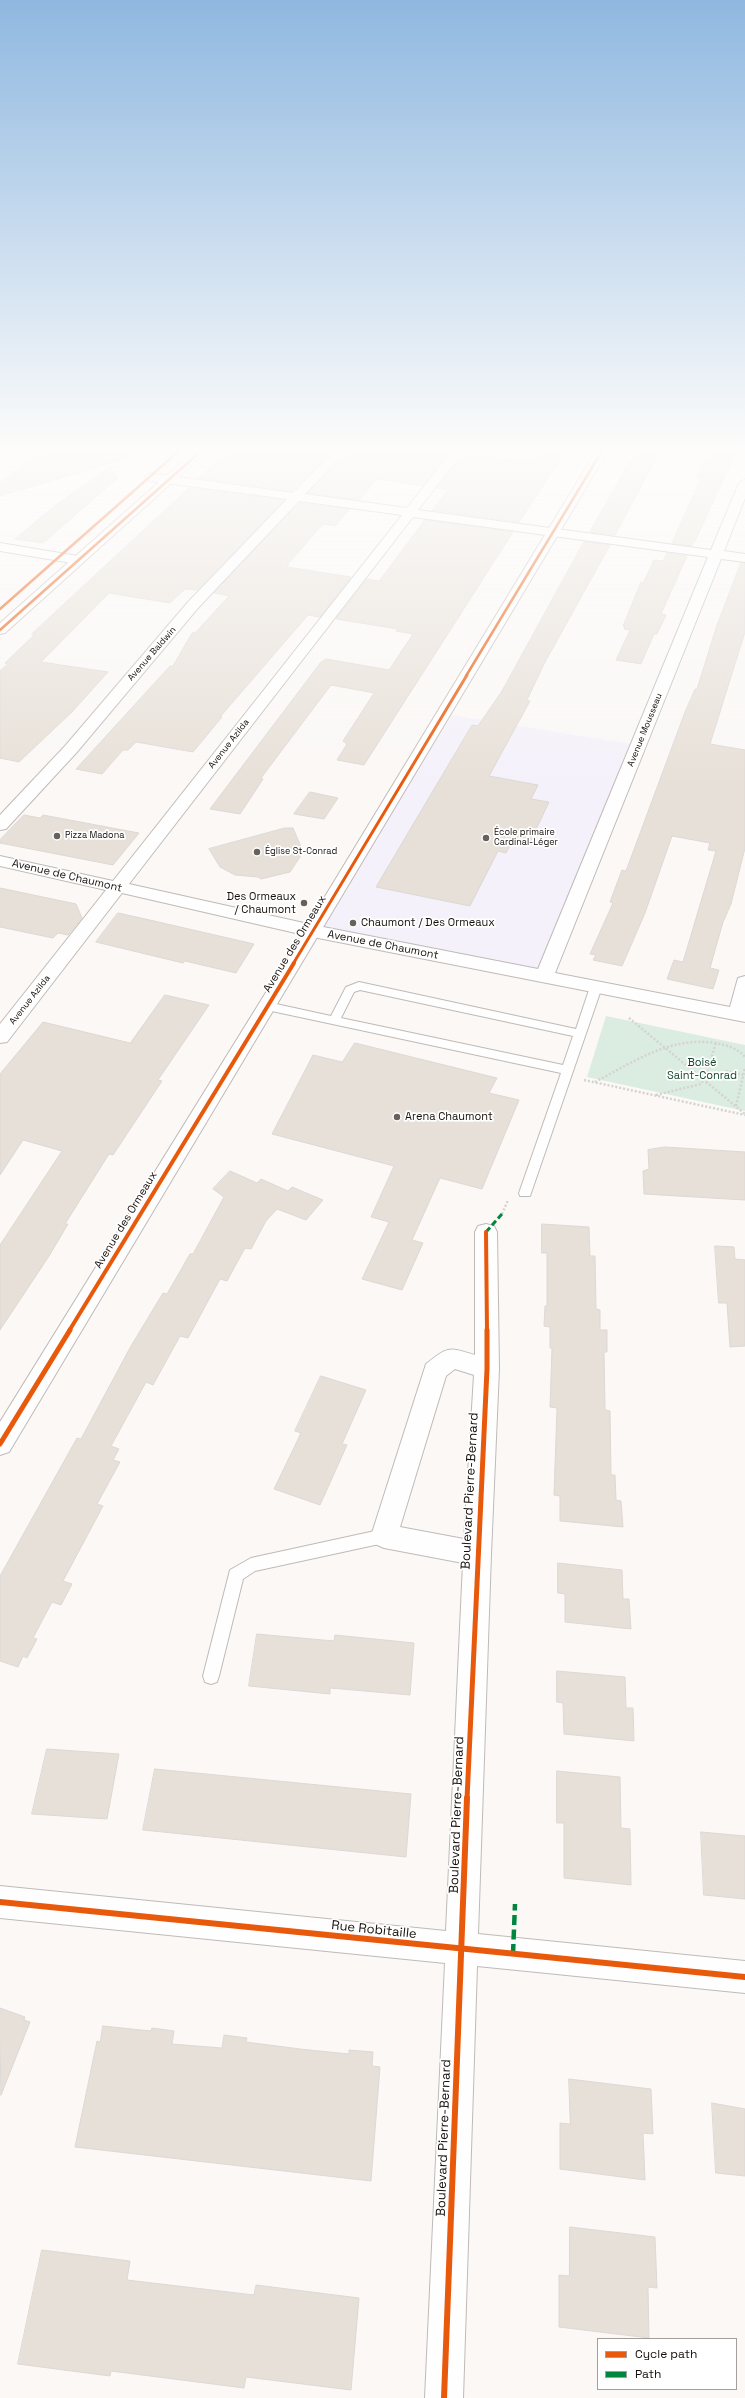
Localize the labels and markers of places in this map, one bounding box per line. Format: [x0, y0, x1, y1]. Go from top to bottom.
place label: École primaire Cardinal-Léger [494, 828, 558, 849]
marker: Pizza Madona [52, 831, 62, 841]
place label: Pizza Madona [65, 831, 124, 841]
marker: École primaire Cardinal-Léger [481, 833, 491, 843]
marker: Église St-Conrad [252, 847, 262, 857]
place label: Église St-Conrad [265, 847, 337, 857]
place label: Des Ormeaux / Chaumont [227, 890, 296, 916]
marker: Des Ormeaux / Chaumont [299, 898, 309, 908]
place label: Chaumont / Des Ormeaux [361, 916, 495, 930]
marker: Chaumont / Des Ormeaux [348, 918, 358, 928]
place label: Arena Chaumont [405, 1110, 493, 1124]
marker: Arena Chaumont [392, 1112, 402, 1122]

